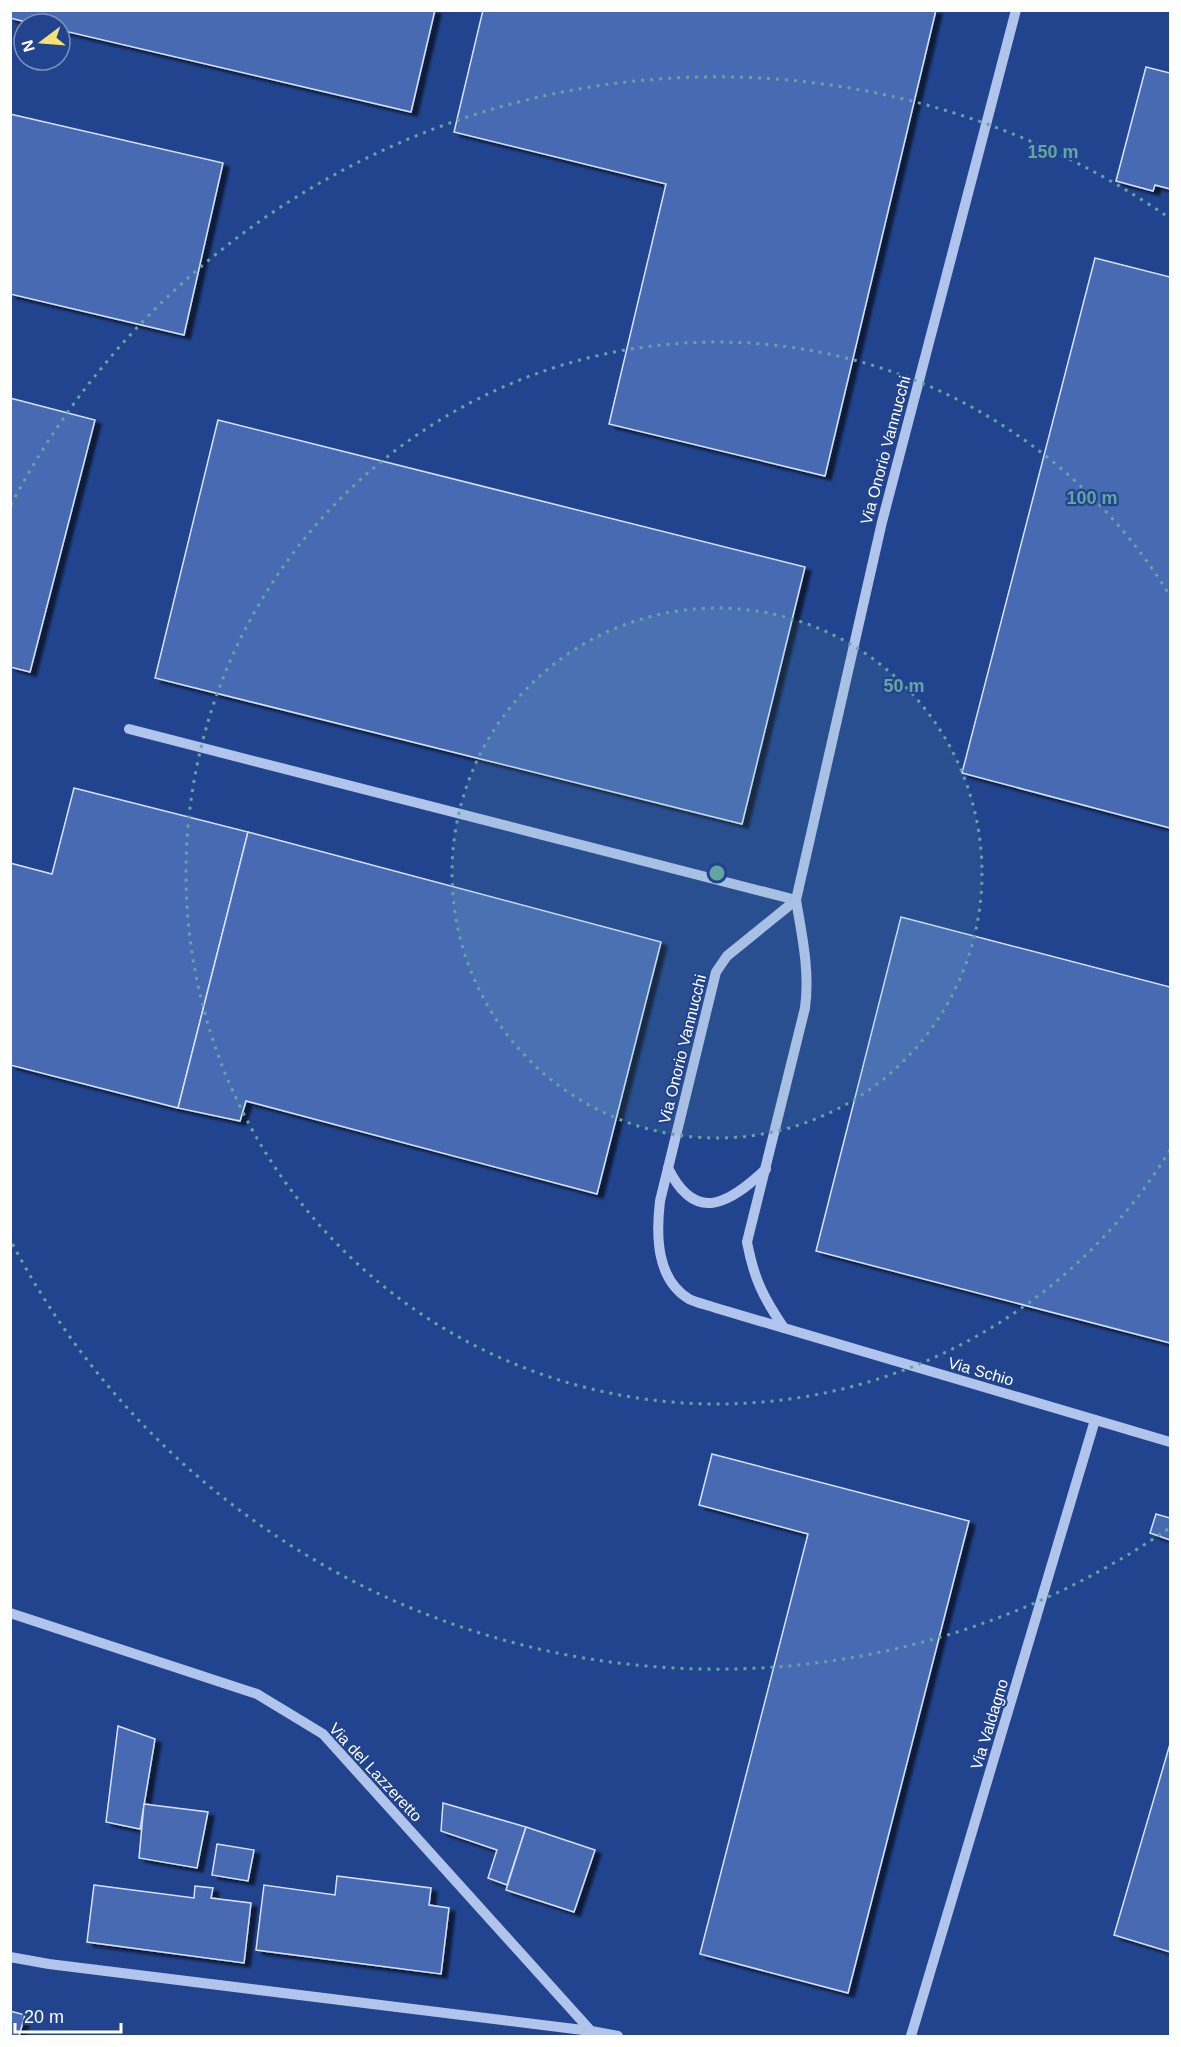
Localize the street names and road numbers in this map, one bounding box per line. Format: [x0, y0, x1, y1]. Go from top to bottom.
street label: Via Onorio Vannucchi [857, 374, 914, 526]
street label: Via Onorio Vannucchi [656, 973, 709, 1126]
street label: Via Schio [946, 1354, 1016, 1389]
street label: Via Valdagno [968, 1677, 1011, 1771]
street label: Via del Lazzeretto [326, 1720, 425, 1825]

